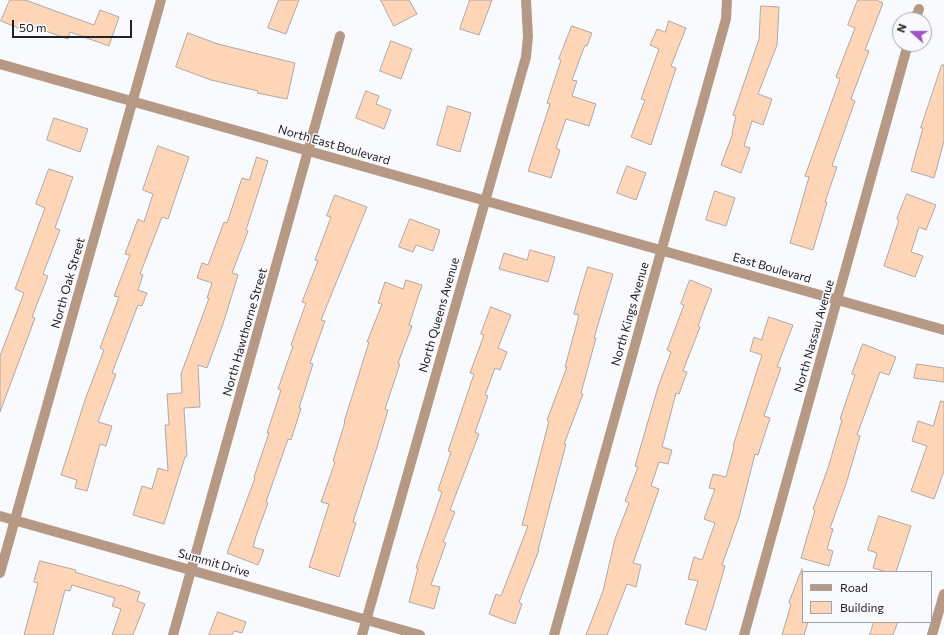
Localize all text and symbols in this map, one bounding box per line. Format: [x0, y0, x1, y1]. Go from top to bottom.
scale bar [14, 12, 134, 38]
north arrow [892, 12, 932, 52]
text: 50 m [19, 20, 47, 34]
text: N [894, 22, 909, 34]
street label: North East Boulevard [276, 122, 392, 168]
street label: North Oak Street [48, 236, 88, 330]
street label: East Boulevard [731, 250, 813, 286]
street label: North Queens Avenue [416, 256, 462, 374]
street label: North Kings Avenue [608, 260, 652, 368]
street label: North Hawthorne Street [220, 266, 270, 398]
street label: North Nassau Avenue [791, 278, 837, 394]
street label: Summit Drive [176, 546, 252, 580]
legend [802, 571, 932, 623]
text: Road [840, 580, 868, 594]
text: Building [840, 600, 884, 614]

